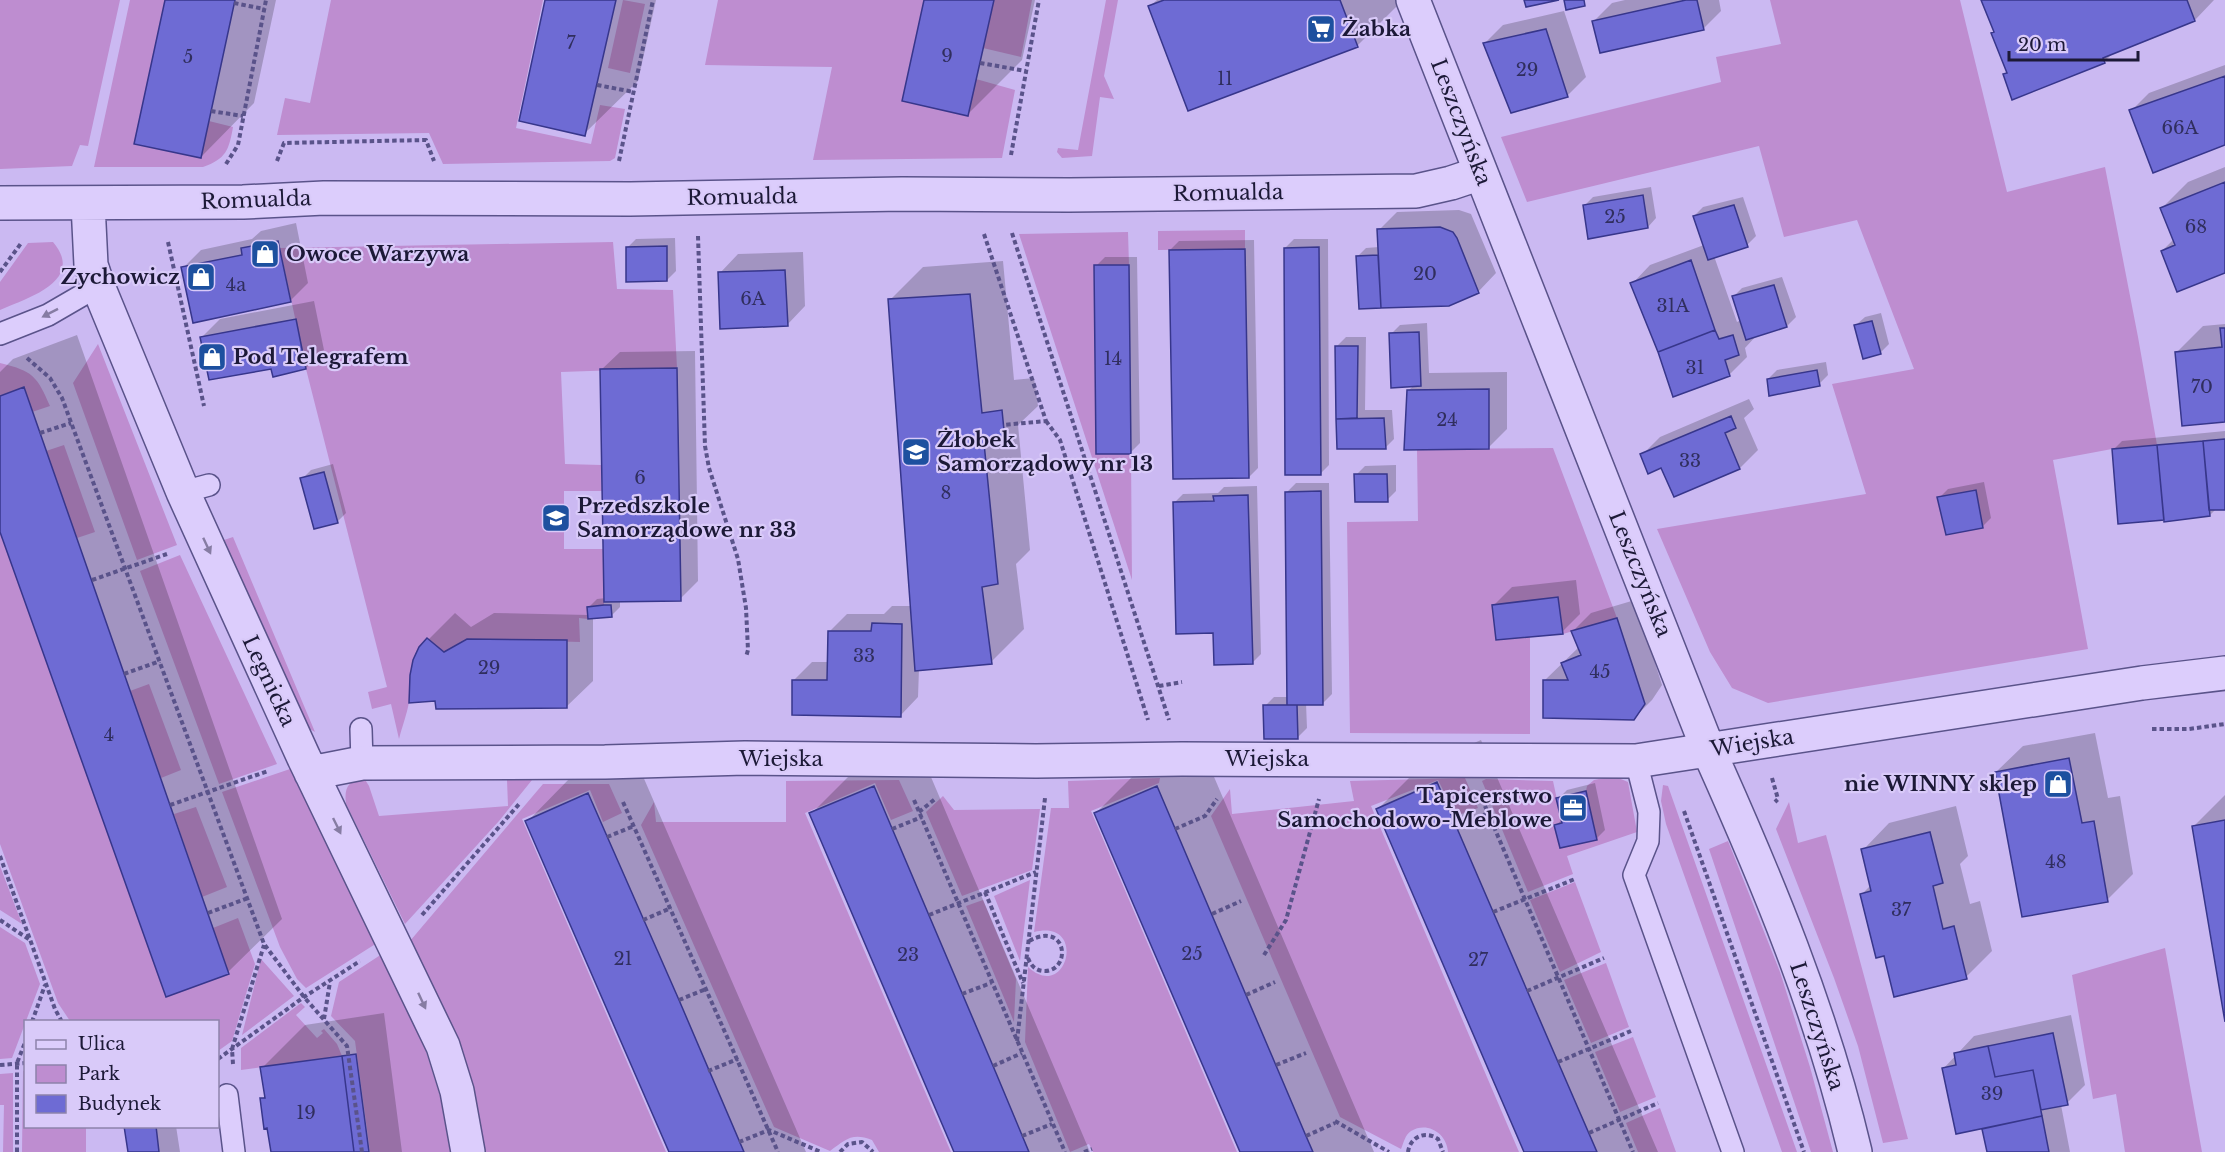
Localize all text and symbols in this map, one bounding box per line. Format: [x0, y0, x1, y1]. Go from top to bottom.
supermarket icon: Żabka [1305, 13, 1337, 45]
place label: Żabka [1342, 16, 1411, 42]
scale bar [2009, 24, 2138, 62]
house number: 7 [566, 32, 576, 54]
text: 20 m [2018, 34, 2066, 56]
house number: 9 [941, 45, 953, 67]
house number: 5 [183, 46, 193, 68]
street label: Leszczyńska [1425, 55, 1497, 189]
house number: 29 [1516, 59, 1538, 81]
house number: 11 [1217, 68, 1233, 90]
house number: 66A [2161, 117, 2200, 139]
street label: Romualda [1172, 179, 1284, 207]
street label: Romualda [686, 183, 798, 211]
street label: Romualda [200, 185, 312, 215]
house number: 25 [1604, 206, 1626, 228]
house number: 68 [2185, 216, 2207, 238]
shop icon: Owoce Warzywa [249, 238, 281, 270]
place label: Owoce Warzywa [286, 241, 469, 267]
shop icon: Zychowicz [185, 261, 217, 293]
house number: 20 [1413, 263, 1437, 285]
place label: Zychowicz [61, 264, 180, 290]
house number: 4a [226, 274, 246, 296]
house number: 6A [740, 288, 767, 310]
house number: 31A [1656, 295, 1691, 317]
one-way arrow [42, 308, 59, 318]
shop icon: Pod Telegrafem [196, 341, 228, 373]
place label: Pod Telegrafem [233, 344, 408, 370]
house number: 14 [1104, 348, 1122, 370]
house number: 31 [1685, 357, 1705, 379]
house number: 70 [2191, 376, 2213, 398]
house number: 24 [1436, 409, 1458, 431]
place label: Żłobek Samorządowy nr 13 [937, 427, 1153, 477]
school or university icon: Żłobek Samorządowy nr 13 [900, 436, 932, 468]
house number: 33 [1679, 450, 1701, 472]
house number: 6 [634, 467, 646, 489]
house number: 8 [941, 482, 951, 504]
place label: Przedszkole Samorządowe nr 33 [577, 493, 796, 543]
school or university icon: Przedszkole Samorządowe nr 33 [540, 502, 572, 534]
street label: Leszczyńska [1603, 507, 1677, 641]
one-way arrow [202, 537, 212, 555]
street label: Legnicka [237, 631, 302, 731]
house number: 33 [853, 645, 875, 667]
house number: 29 [478, 657, 500, 679]
house number: 45 [1590, 661, 1610, 683]
house number: 4 [104, 724, 114, 746]
street label: Wiejska [1707, 724, 1796, 763]
street label: Wiejska [738, 746, 823, 772]
street label: Wiejska [1224, 746, 1309, 772]
shop icon: nie WINNY sklep [2042, 768, 2074, 800]
place label: nie WINNY sklep [1844, 771, 2037, 797]
place label: Tapicerstwo Samochodowo-Meblowe [1277, 783, 1552, 833]
office icon: Tapicerstwo Samochodowo-Meblowe [1557, 792, 1589, 824]
one-way arrow [332, 817, 341, 834]
house number: 48 [2045, 851, 2067, 873]
house number: 37 [1891, 899, 1912, 921]
house number: 25 [1181, 943, 1203, 965]
house number: 23 [897, 944, 919, 966]
house number: 21 [613, 948, 633, 970]
house number: 27 [1468, 949, 1489, 971]
street label: Leszczyńska [1784, 959, 1850, 1094]
one-way arrow [417, 993, 427, 1011]
legend [24, 1020, 219, 1128]
text: Ulica [78, 1033, 125, 1055]
text: Park [78, 1063, 120, 1085]
house number: 39 [1981, 1083, 2003, 1105]
text: Budynek [78, 1093, 161, 1115]
house number: 19 [296, 1102, 316, 1124]

